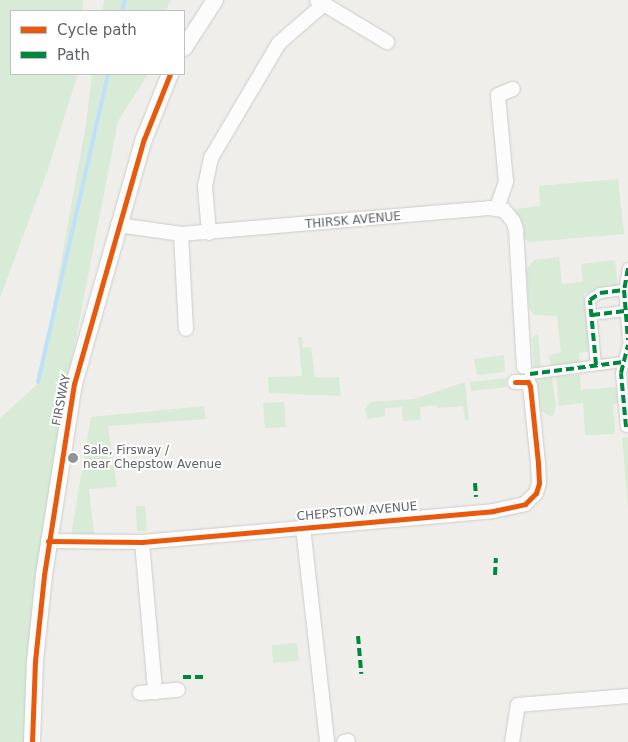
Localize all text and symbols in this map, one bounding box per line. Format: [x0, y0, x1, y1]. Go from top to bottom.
legend [10, 10, 185, 75]
text: Cycle path [57, 21, 137, 39]
text: Path [57, 46, 90, 64]
street label: THIRSK AVENUE [305, 210, 401, 232]
street label: FIRSWAY [50, 373, 74, 427]
place label: Sale, Firsway / near Chepstow Avenue [83, 444, 222, 472]
marker: Sale, Firsway / near Chepstow Avenue [67, 452, 79, 464]
street label: CHEPSTOW AVENUE [296, 500, 418, 524]

